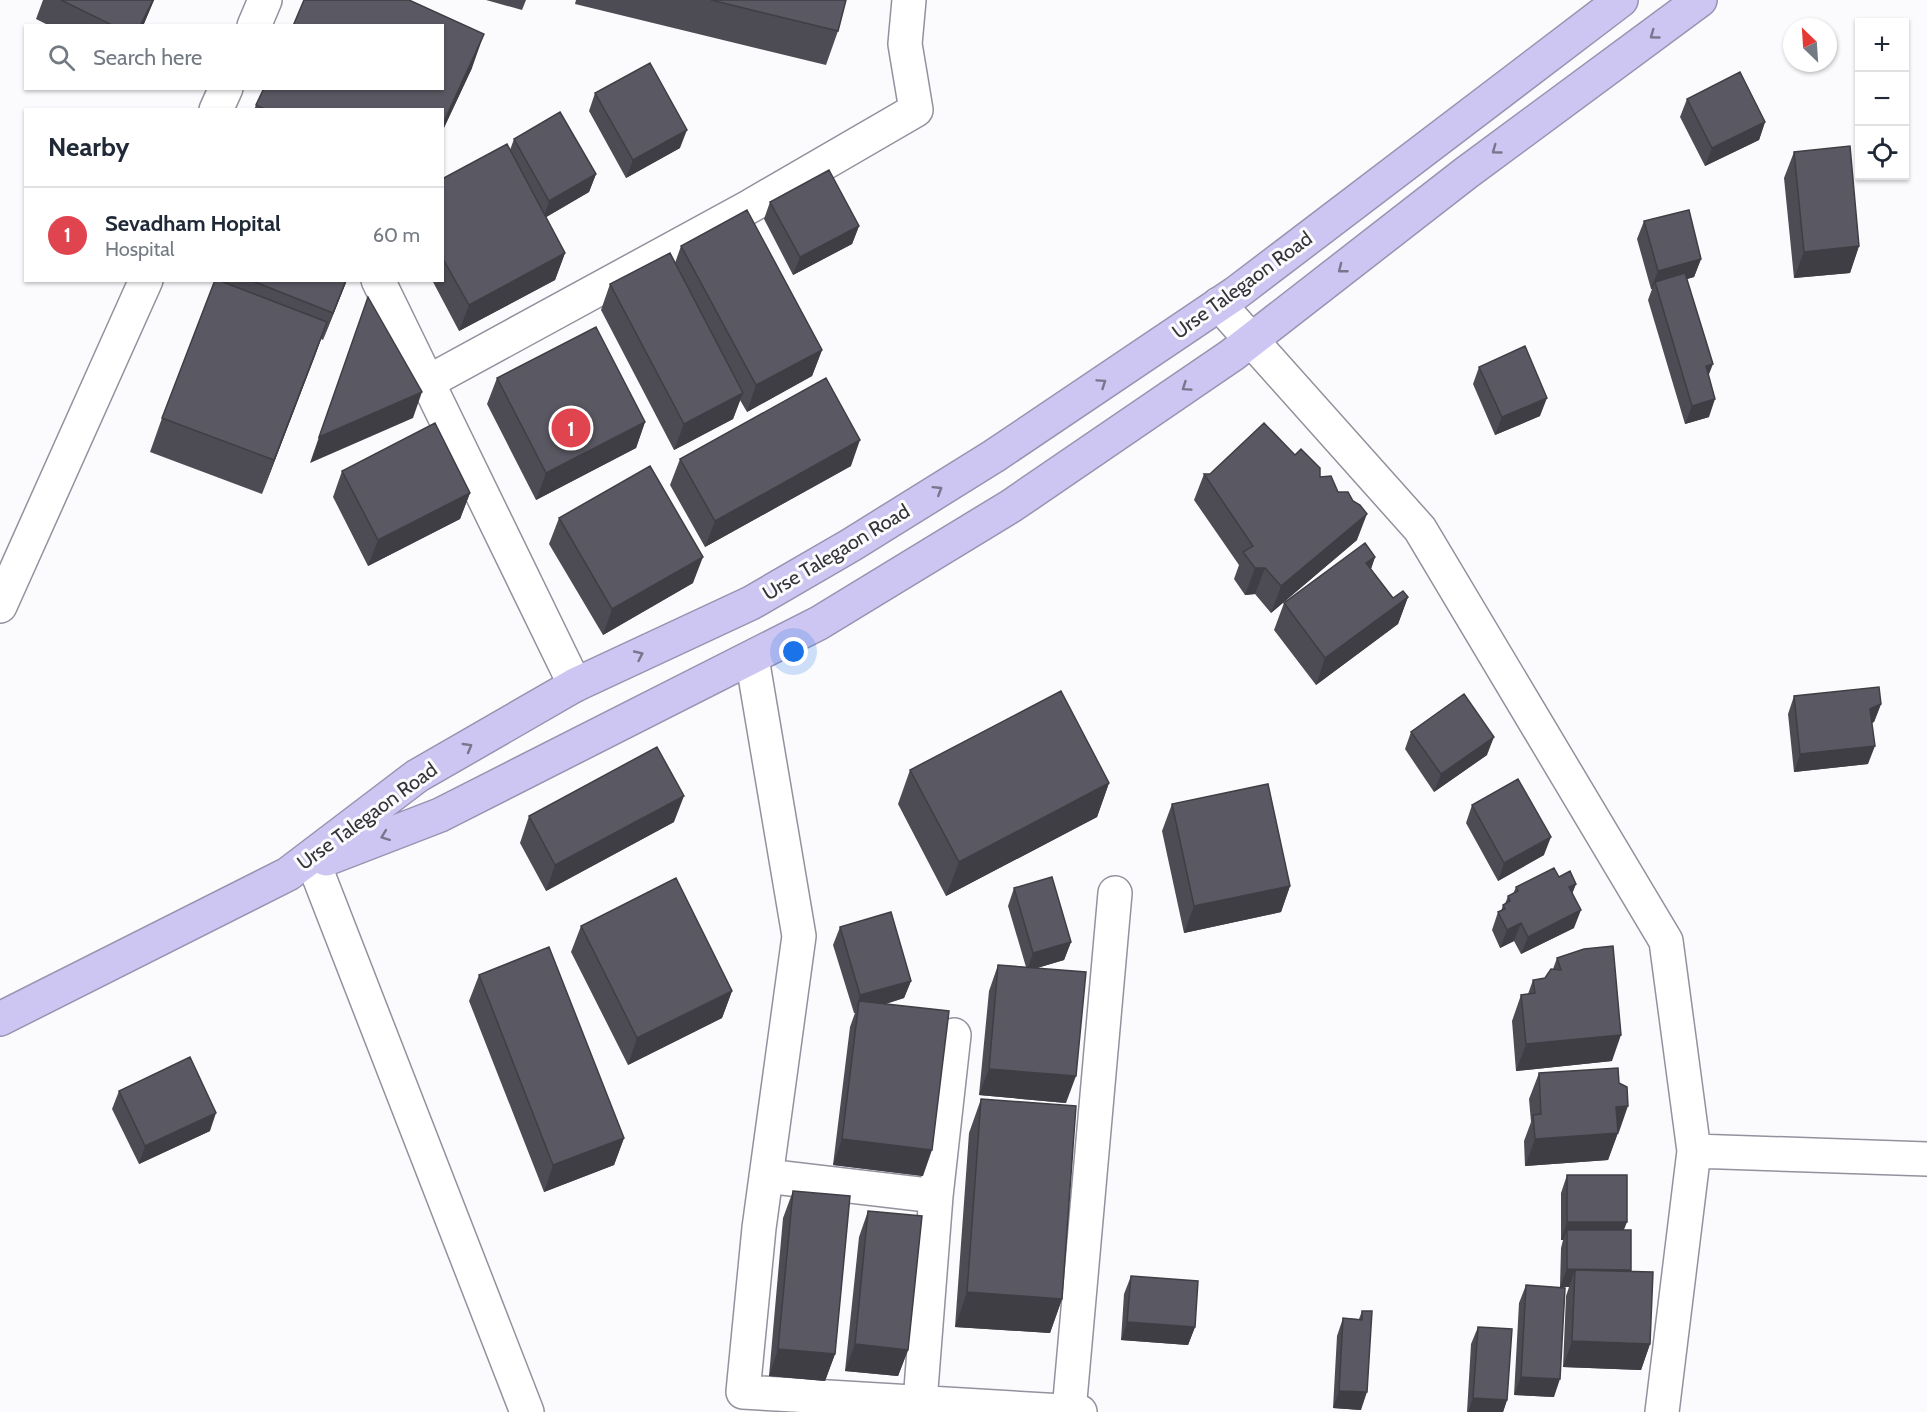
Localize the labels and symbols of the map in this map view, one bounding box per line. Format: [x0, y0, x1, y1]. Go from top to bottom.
north arrow [1783, 18, 1837, 72]
one-way arrow [1649, 28, 1660, 39]
one-way arrow [1492, 143, 1503, 154]
street label: Urse Talegaon Road [1167, 226, 1317, 344]
one-way arrow [1337, 262, 1348, 273]
one-way arrow [1182, 379, 1192, 391]
one-way arrow [1095, 380, 1106, 391]
pin: 1 [552, 406, 590, 450]
one-way arrow [932, 487, 943, 498]
street label: Urse Talegaon Road [758, 499, 914, 605]
your location [779, 637, 808, 666]
one-way arrow [633, 651, 644, 663]
one-way arrow [461, 743, 472, 754]
street label: Urse Talegaon Road [292, 757, 442, 875]
one-way arrow [380, 829, 391, 841]

